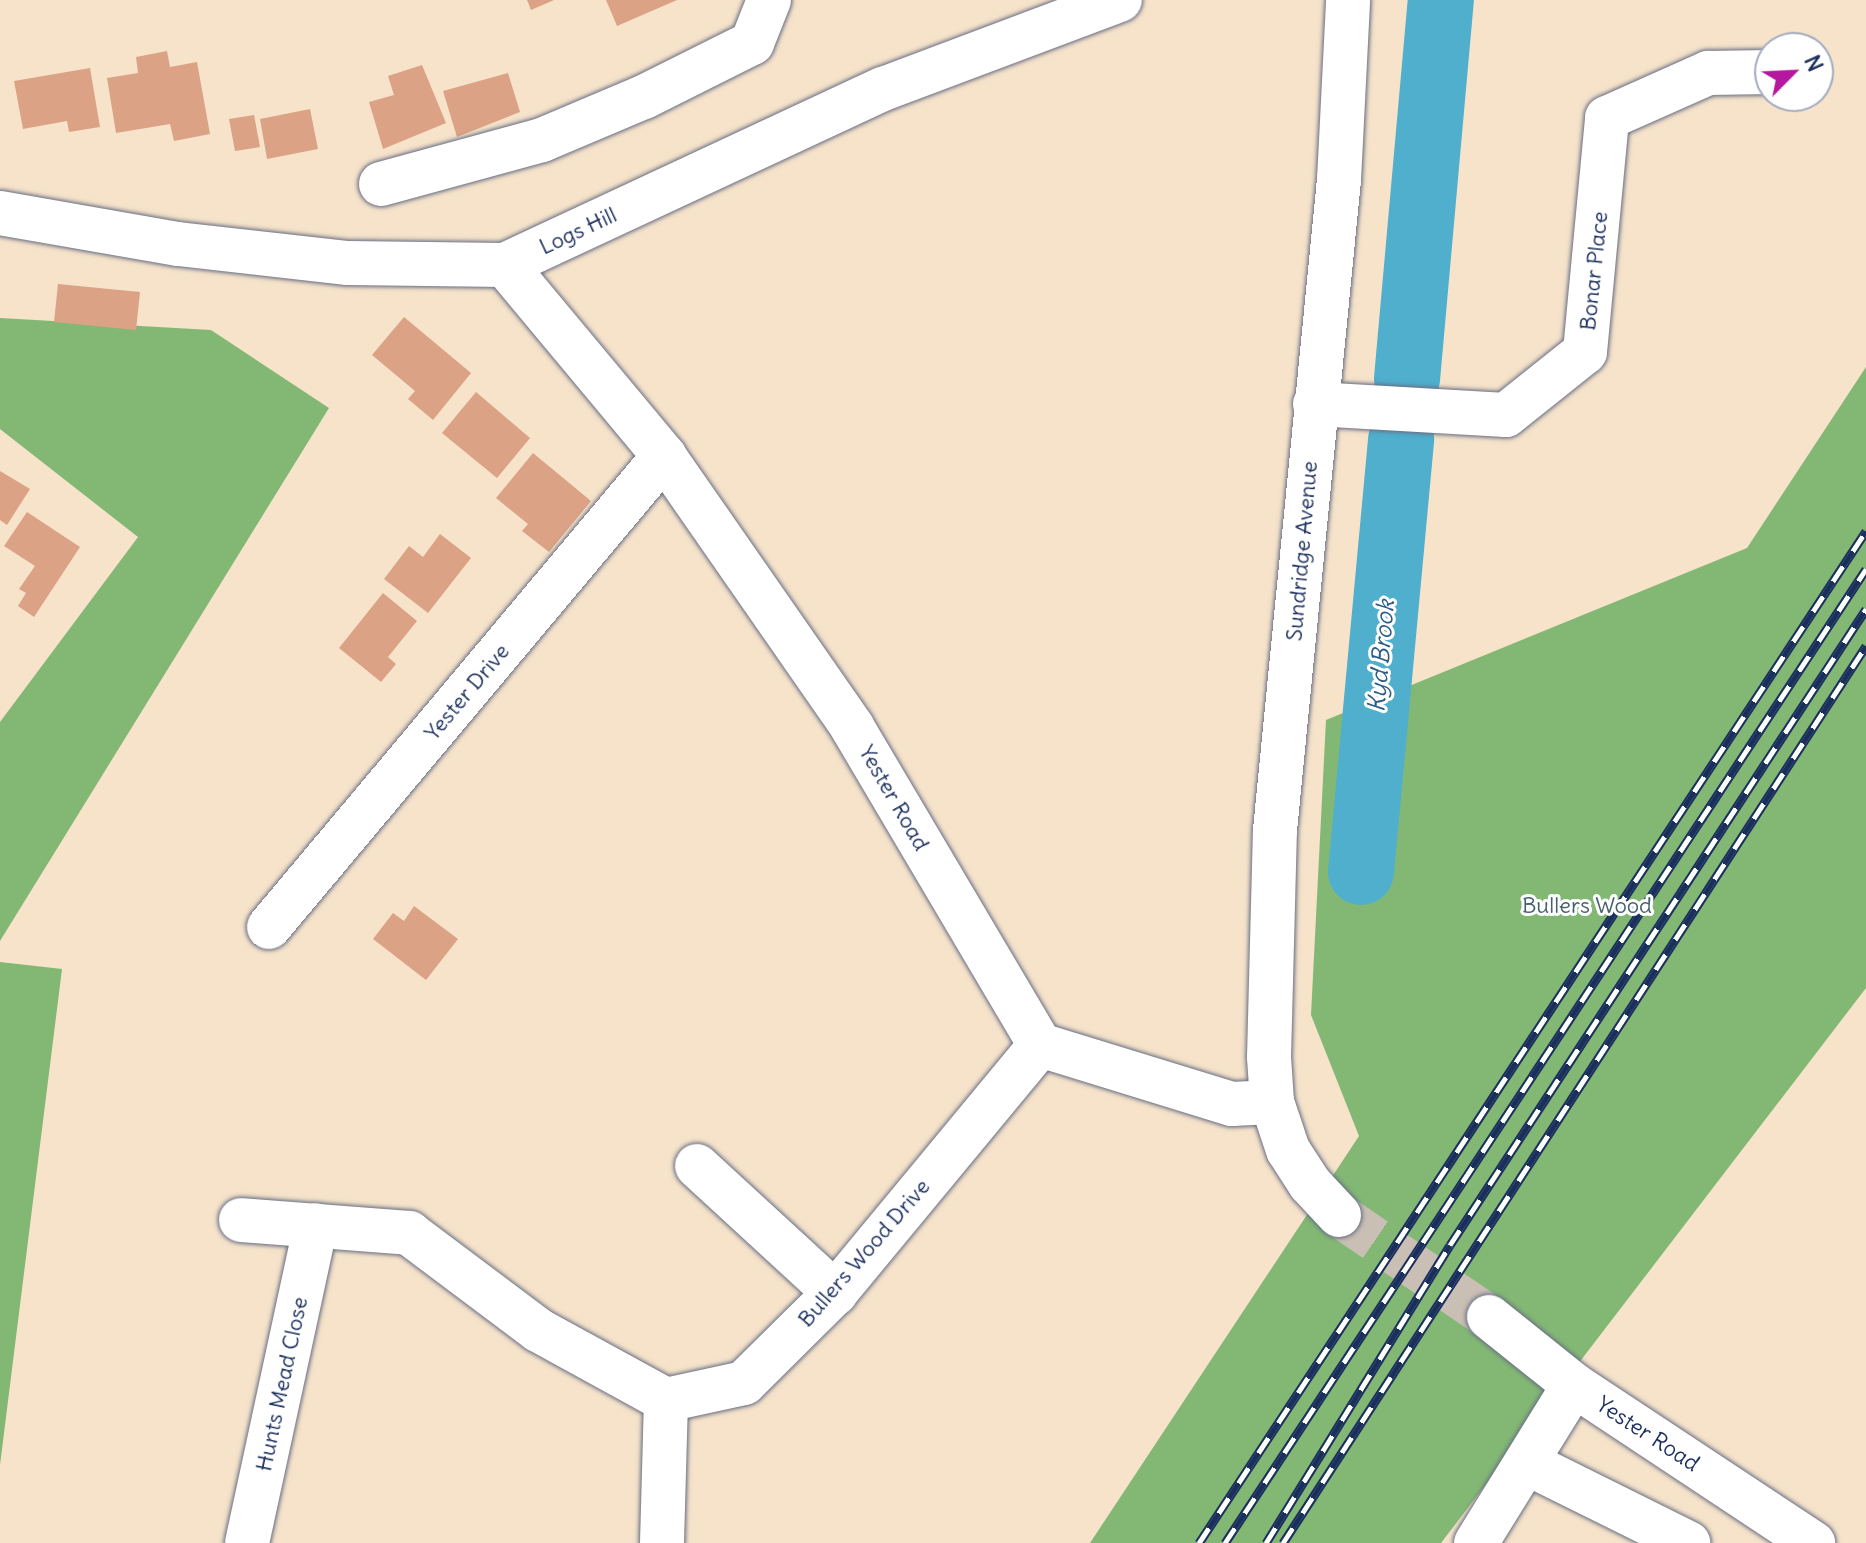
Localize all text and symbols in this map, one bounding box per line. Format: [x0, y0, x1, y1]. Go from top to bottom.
north arrow [1754, 32, 1834, 112]
text: N [1798, 50, 1830, 76]
street label: Logs Hill [535, 202, 621, 260]
street label: Bonar Place [1575, 210, 1613, 332]
street label: Sundridge Avenue [1281, 460, 1323, 642]
water label: Kyd Brook [1362, 599, 1400, 713]
street label: Yester Drive [419, 638, 515, 746]
street label: Yester Road [853, 741, 935, 855]
park label: Bullers Wood [1522, 893, 1652, 919]
street label: Bullers Wood Drive [793, 1174, 935, 1332]
street label: Hunts Mead Close [251, 1294, 313, 1474]
street label: Yester Road [1592, 1391, 1704, 1477]

